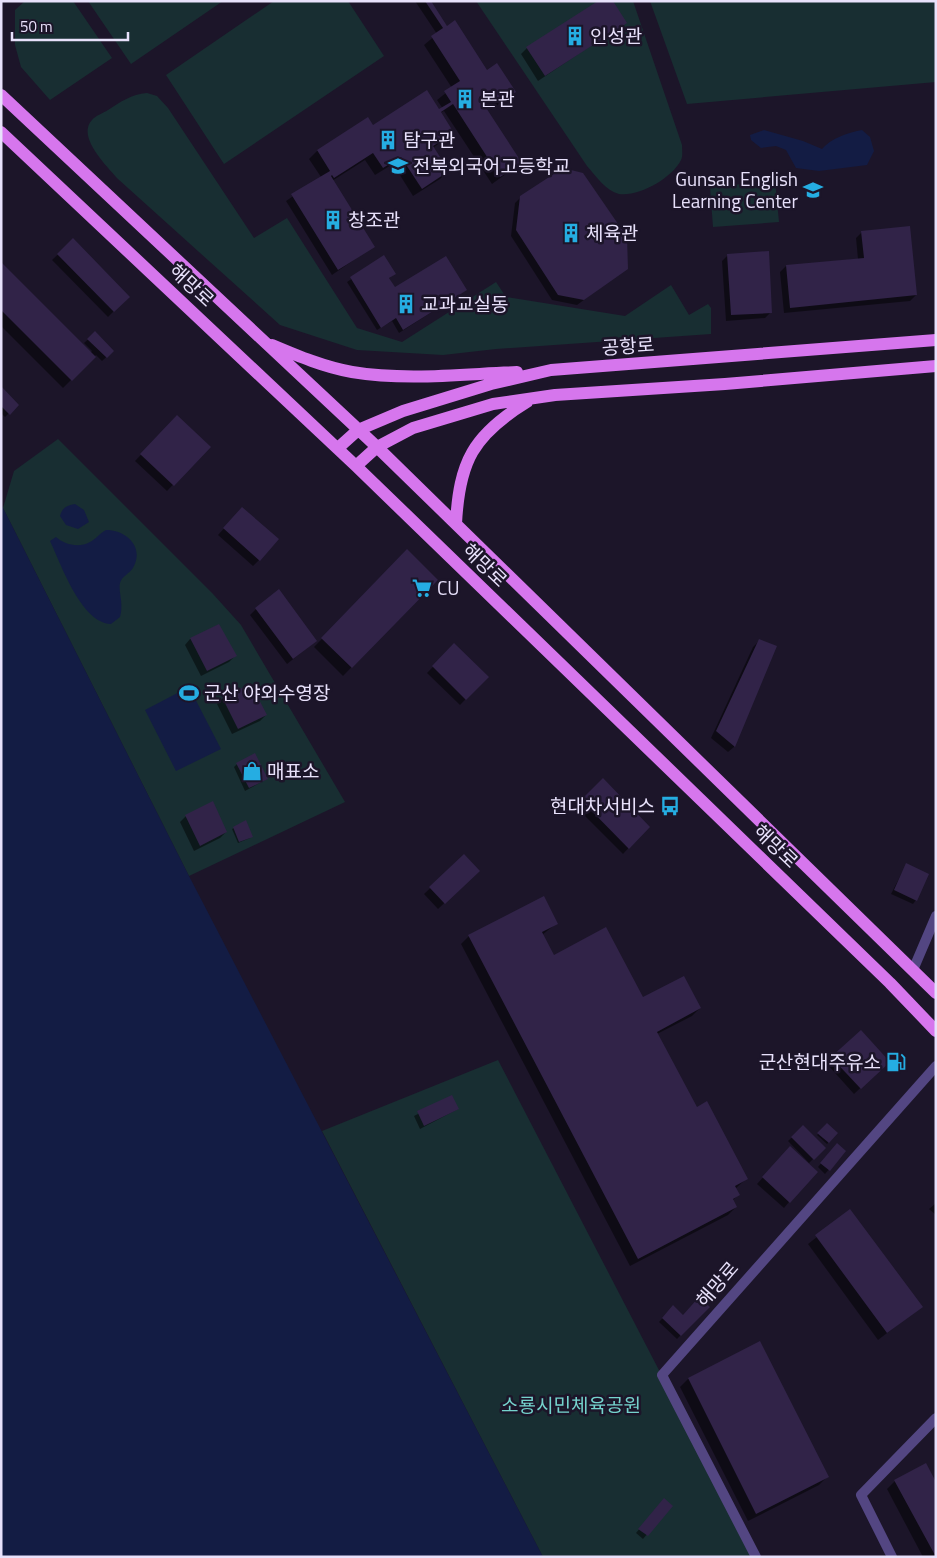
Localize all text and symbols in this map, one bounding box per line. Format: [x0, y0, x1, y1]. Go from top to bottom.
scale bar [12, 10, 129, 42]
text: 50 m [20, 15, 53, 38]
place label: 인성관 [590, 21, 642, 50]
building icon: 인성관 [564, 25, 586, 47]
place label: 본관 [480, 84, 515, 113]
building icon: 본관 [454, 88, 476, 110]
place label: 탐구관 [403, 125, 455, 154]
building icon: 탐구관 [377, 129, 399, 151]
place label: 전북외국어고등학교 [413, 151, 570, 180]
school or university icon: 전북외국어고등학교 [387, 155, 409, 177]
place label: Gunsan English Learning Center [672, 164, 798, 215]
school or university icon: Gunsan English Learning Center [802, 179, 824, 201]
place label: 창조관 [348, 205, 400, 234]
building icon: 창조관 [322, 209, 344, 231]
place label: 체육관 [586, 218, 638, 247]
building icon: 체육관 [560, 222, 582, 244]
street label: 해망로 [163, 256, 221, 313]
place label: 교과교실동 [421, 289, 508, 318]
building icon: 교과교실동 [395, 293, 417, 315]
street label: 공항로 [601, 329, 655, 362]
street label: 해망로 [456, 536, 514, 593]
place label: CU [437, 573, 460, 602]
supermarket icon: CU [411, 577, 433, 599]
place label: 군산 야외수영장 [204, 678, 331, 707]
sports icon: 군산 야외수영장 [178, 682, 200, 704]
place label: 매표소 [267, 756, 319, 785]
shop icon: 매표소 [241, 760, 263, 782]
place label: 현대차서비스 [550, 791, 655, 820]
bus stop icon: 현대차서비스 [659, 795, 681, 817]
street label: 해망로 [747, 817, 805, 874]
place label: 군산현대주유소 [759, 1047, 881, 1076]
fuel station icon: 군산현대주유소 [885, 1051, 907, 1073]
street label: 해망로 [688, 1254, 745, 1313]
park label: 소룡시민체육공원 [501, 1390, 641, 1419]

